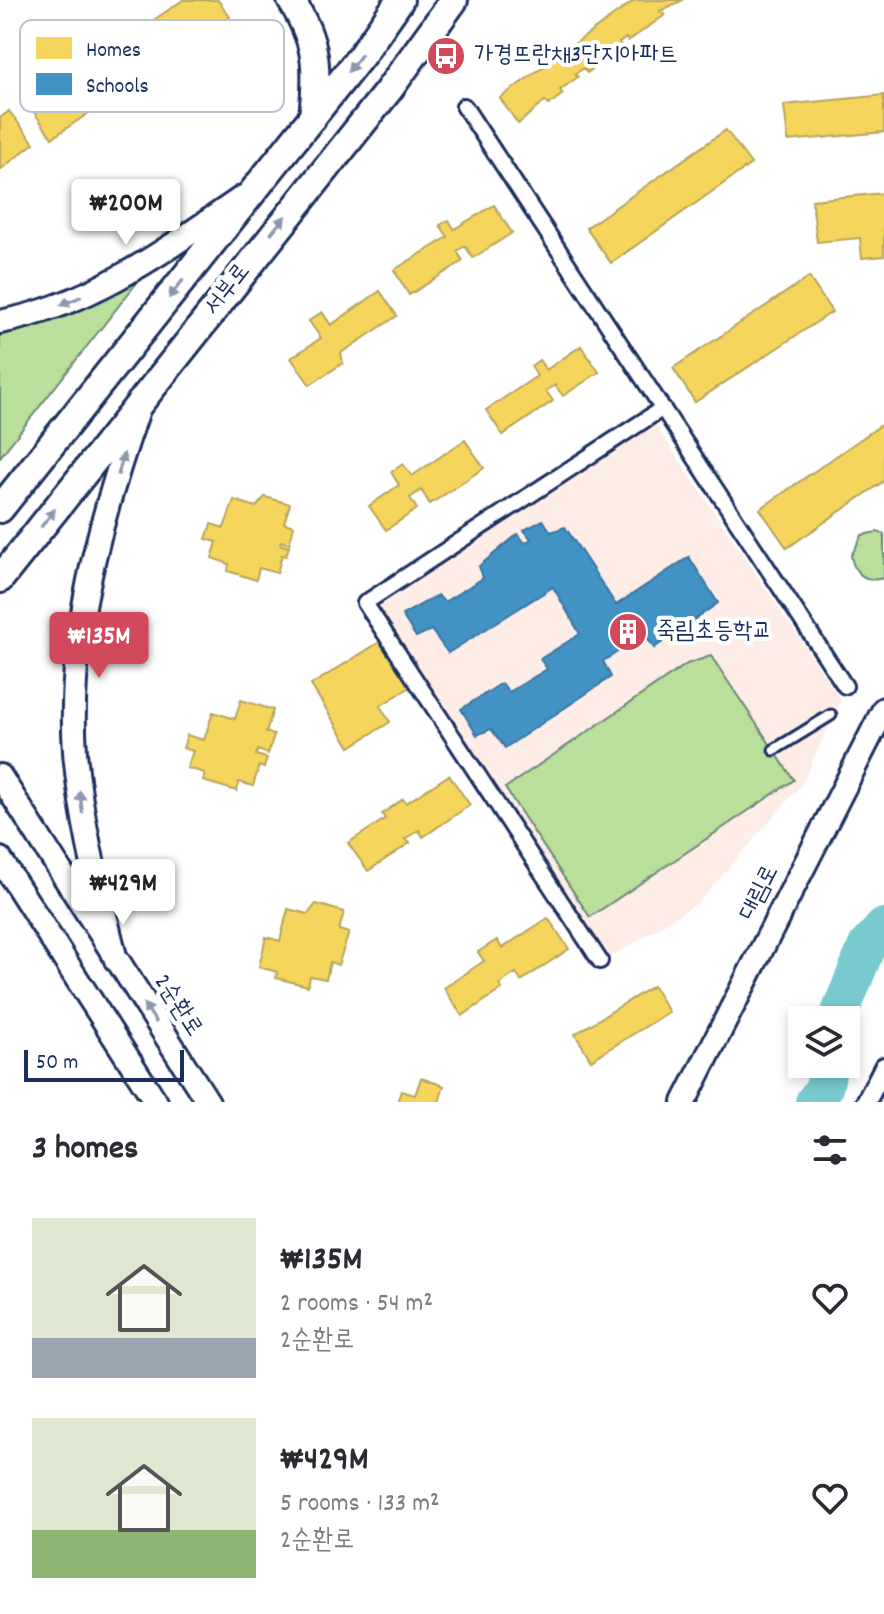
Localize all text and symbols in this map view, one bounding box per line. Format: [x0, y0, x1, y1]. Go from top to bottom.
legend [20, 20, 284, 112]
bus stop icon: 가경뜨란채3단지아파트 [425, 35, 467, 77]
text: Homes [86, 36, 141, 67]
place label: 가경뜨란채3단지아파트 [474, 39, 678, 73]
one-way arrow [347, 53, 364, 74]
text: Schools [86, 72, 149, 103]
pin: ₩200M [70, 179, 182, 247]
text: ₩200M [89, 186, 163, 223]
one-way arrow [269, 215, 286, 235]
street label: 서부로 [197, 257, 259, 323]
one-way arrow [169, 279, 185, 299]
one-way arrow [60, 294, 83, 307]
one-way arrow [115, 451, 127, 476]
one-way arrow [40, 508, 56, 528]
building icon: 죽림초등학교 [607, 611, 649, 653]
pin: ₩135M [43, 612, 155, 680]
place label: 죽림초등학교 [656, 615, 772, 649]
text: ₩135M [68, 619, 130, 656]
one-way arrow [74, 789, 87, 814]
pin: ₩429M [67, 859, 179, 927]
street label: 대림로 [732, 859, 788, 927]
text: ₩429M [89, 866, 157, 903]
street label: 2순환로 [144, 968, 210, 1044]
one-way arrow [144, 1002, 158, 1024]
map controls [788, 1006, 860, 1078]
button: layers [788, 1006, 860, 1078]
scale bar [24, 1046, 184, 1082]
text: 50 m [36, 1048, 78, 1079]
text: 3 homes [32, 1126, 138, 1175]
icon: filters [808, 1128, 852, 1172]
text: ₩135M [280, 1237, 362, 1286]
icon: home [96, 1250, 192, 1346]
icon: heart [808, 1276, 852, 1320]
text: 2 rooms · 54 m² [280, 1286, 433, 1323]
text: 2순환로 [280, 1323, 354, 1360]
text: ₩429M [280, 1437, 369, 1486]
icon: home [96, 1450, 192, 1546]
icon: heart [808, 1476, 852, 1520]
text: 5 rooms · 133 m² [280, 1486, 440, 1523]
text: 2순환로 [280, 1523, 354, 1560]

